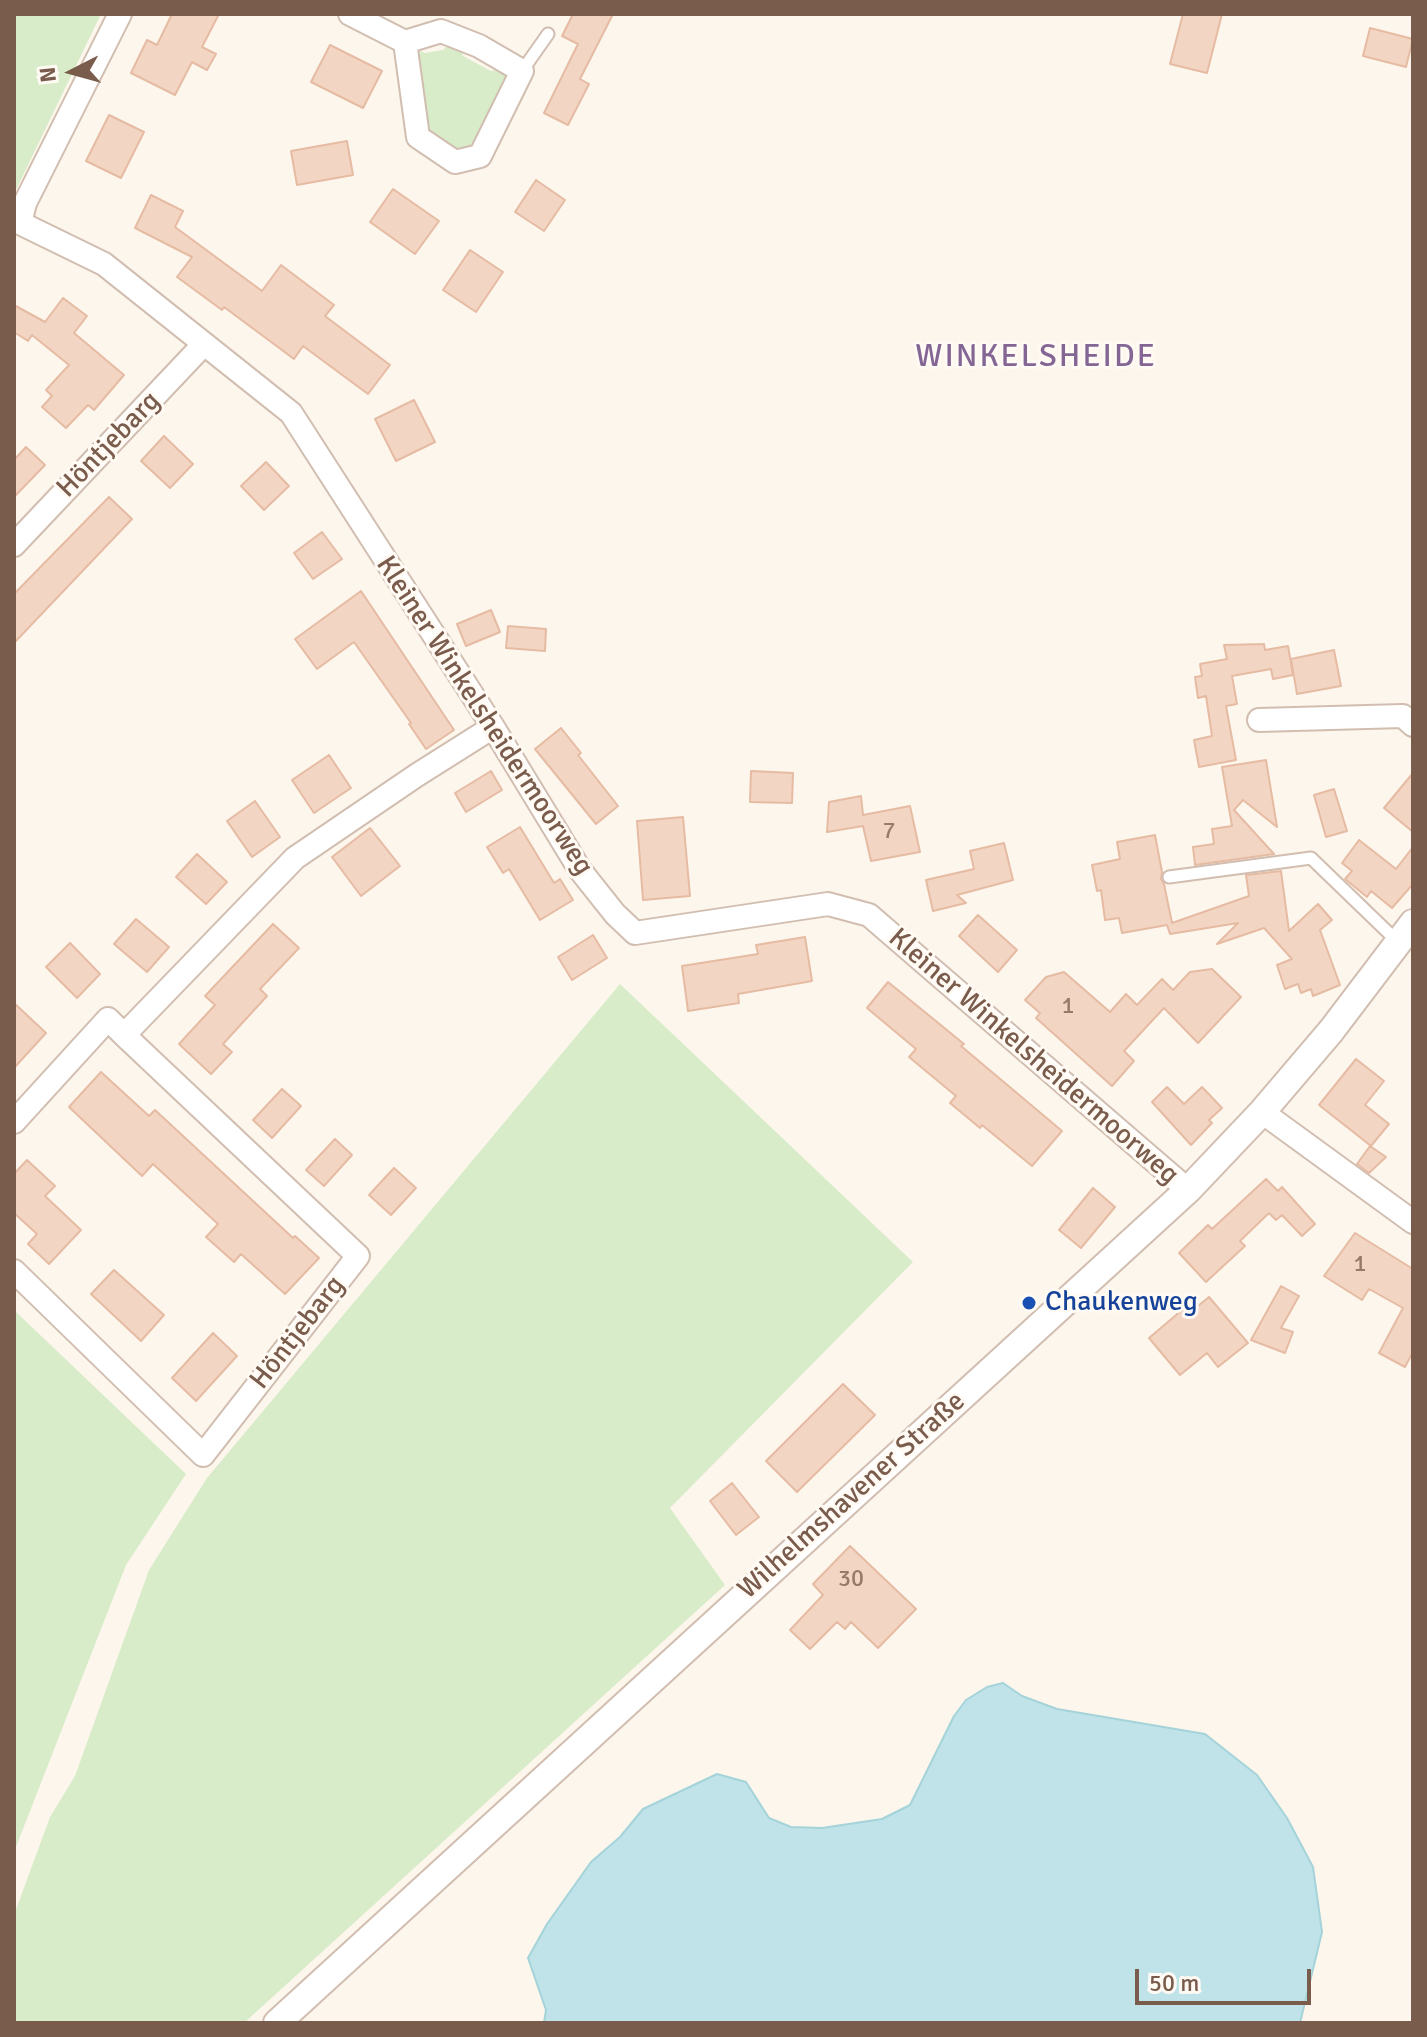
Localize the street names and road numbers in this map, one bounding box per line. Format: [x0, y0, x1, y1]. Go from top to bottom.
street label: Höntjebarg [50, 385, 168, 505]
street label: Kleiner Winkelsheidermoorweg [368, 550, 600, 882]
street label: Kleiner Winkelsheidermoorweg [881, 922, 1185, 1192]
street label: Höntjebarg [243, 1270, 353, 1396]
street label: Wilhelmshavener Straße [732, 1385, 972, 1607]

